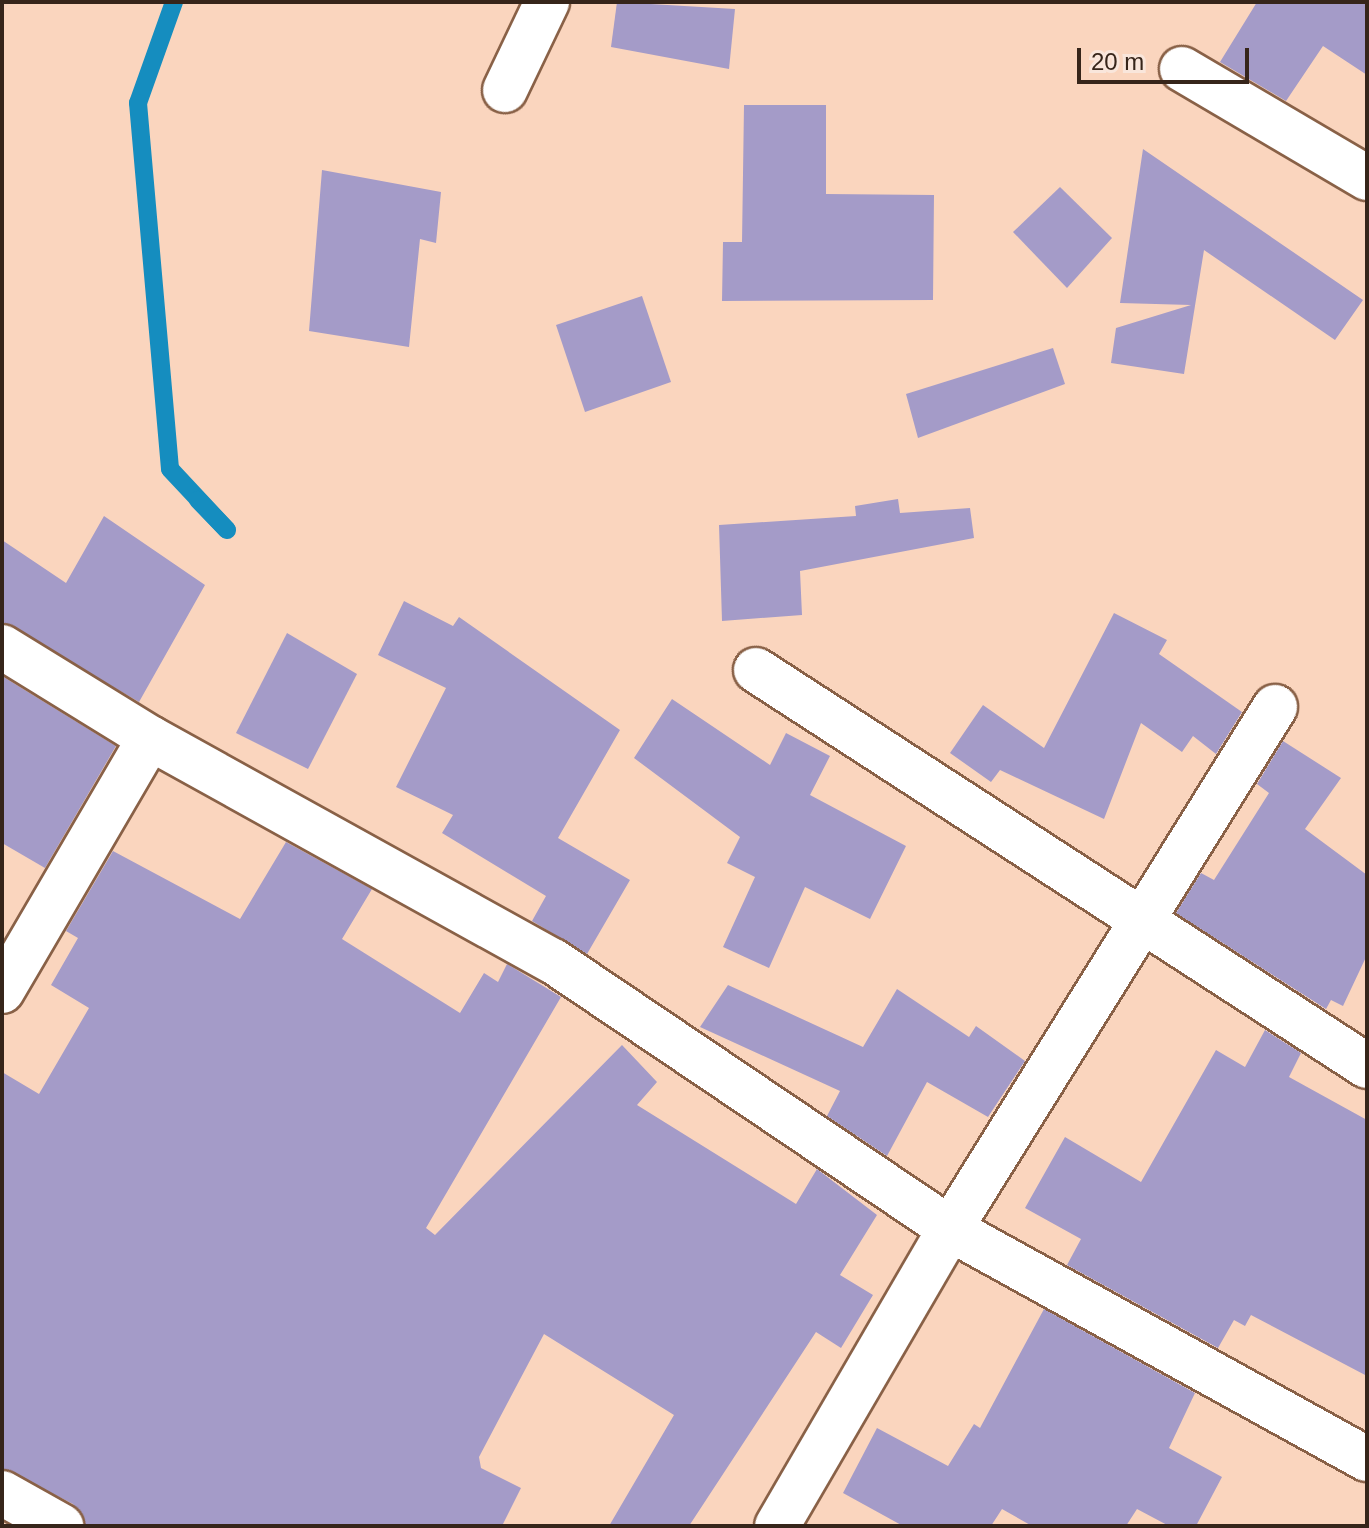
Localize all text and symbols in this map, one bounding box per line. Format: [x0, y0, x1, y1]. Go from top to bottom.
scale bar [1081, 32, 1253, 82]
text: 20 m [1091, 48, 1144, 75]

